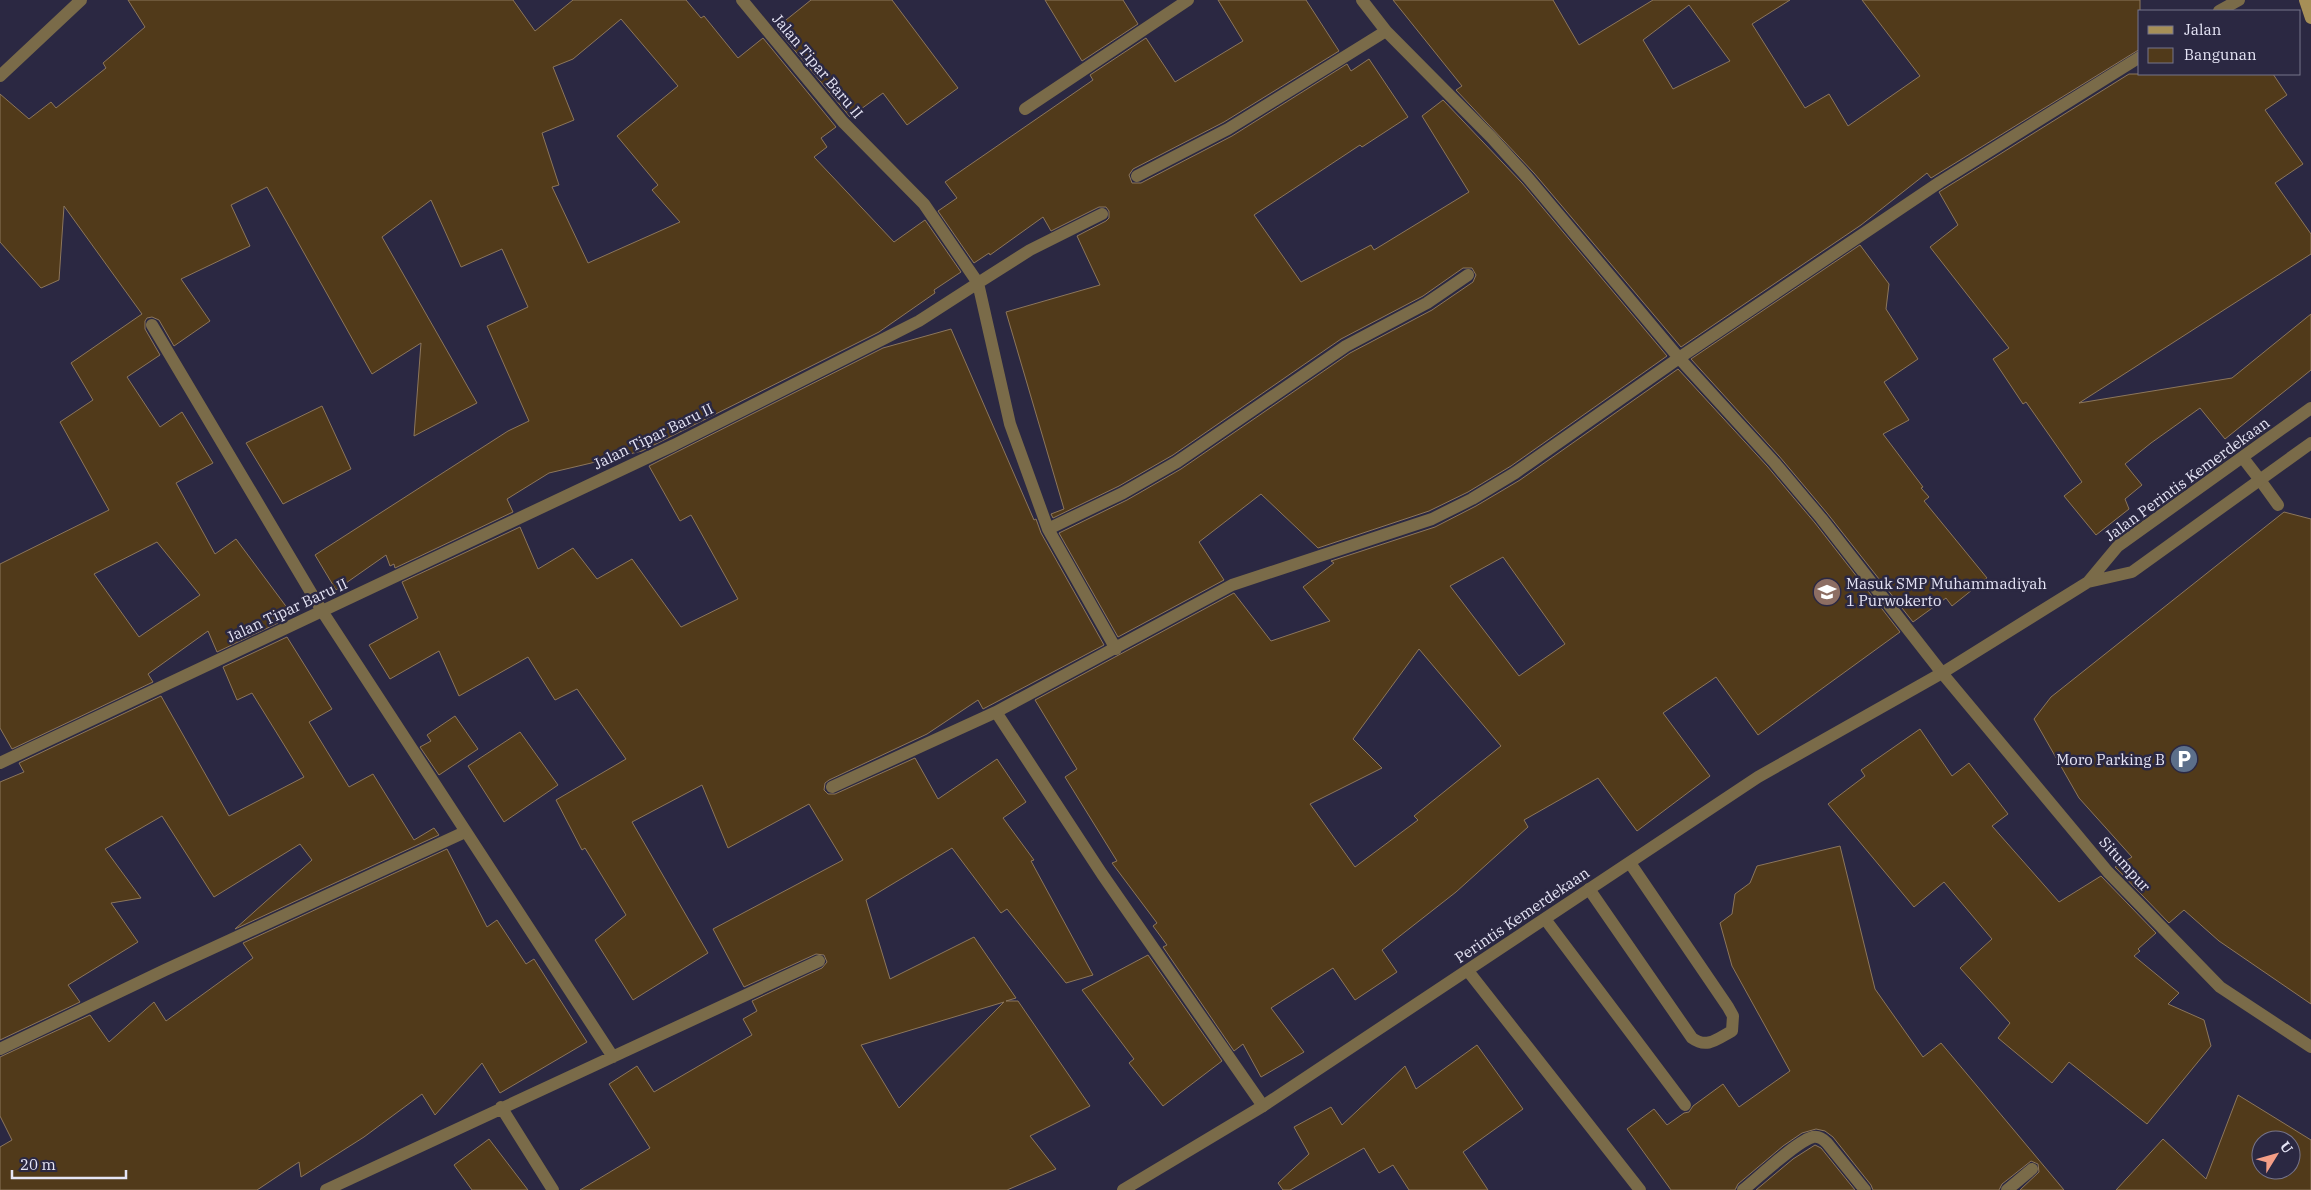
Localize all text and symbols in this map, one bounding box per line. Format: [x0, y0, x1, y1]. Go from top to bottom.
street label: Jalan Tipar Baru II [769, 10, 867, 122]
legend [2138, 10, 2301, 75]
text: Jalan [2184, 20, 2222, 39]
text: Bangunan [2184, 45, 2257, 64]
street label: Jalan Tipar Baru II [590, 399, 716, 473]
street label: Jalan Perintis Kemerdekaan [2101, 413, 2273, 545]
street label: Jalan Tipar Baru II [224, 574, 350, 646]
place label: Masuk SMP Muhammadiyah 1 Purwokerto [1846, 574, 2047, 610]
school or university icon: Masuk SMP Muhammadiyah 1 Purwokerto [1812, 577, 1842, 607]
parking icon: Moro Parking B [2169, 744, 2199, 774]
place label: Moro Parking B [2056, 750, 2165, 769]
street label: Situmpur [2095, 833, 2155, 896]
street label: Perintis Kemerdekaan [1451, 863, 1593, 967]
north arrow [2251, 1130, 2301, 1180]
text: U [2276, 1137, 2297, 1157]
scale bar [12, 1148, 126, 1180]
text: 20 m [20, 1155, 56, 1174]

